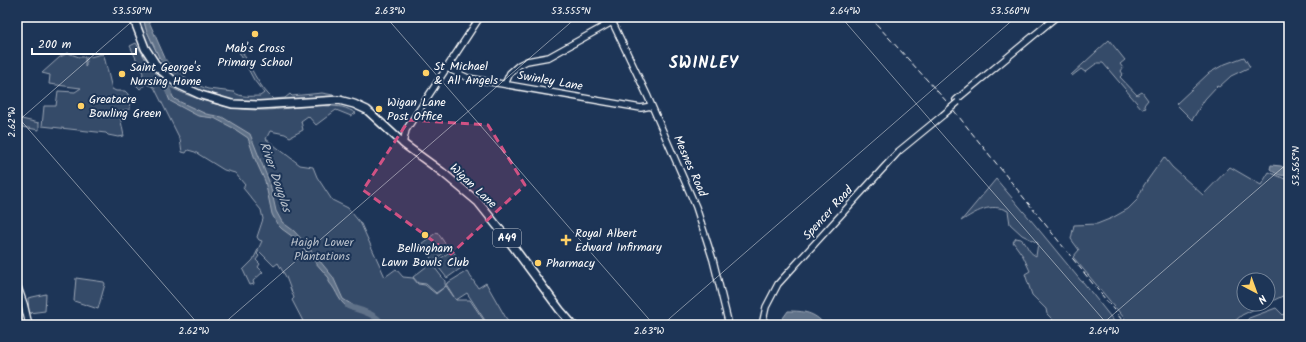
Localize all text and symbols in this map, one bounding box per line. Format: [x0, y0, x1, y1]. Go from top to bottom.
text: 53.550°N [112, 3, 152, 19]
text: 2.63°W [375, 3, 406, 19]
text: 53.555°N [551, 3, 591, 19]
text: 2.64°W [830, 3, 860, 19]
text: 53.560°N [990, 3, 1030, 19]
marker: Mab's Cross Primary School [250, 29, 260, 39]
scale bar [32, 30, 136, 56]
text: 200 m [38, 35, 72, 54]
place label: Mab's Cross Primary School [218, 39, 292, 72]
district label: SWINLEY [669, 51, 739, 76]
place label: St Michael & All Angels [434, 57, 498, 90]
place label: Saint George's Nursing Home [130, 58, 202, 91]
street label: Swinley Lane [516, 66, 585, 96]
marker: St Michael & All Angels [421, 68, 431, 78]
marker: Saint George's Nursing Home [117, 69, 127, 79]
place label: Greatacre Bowling Green [89, 90, 161, 123]
place label: Wigan Lane Post Office [387, 93, 446, 126]
marker: Greatacre Bowling Green [76, 101, 86, 111]
marker: Wigan Lane Post Office [374, 104, 384, 114]
text: 2.62°W [4, 106, 20, 137]
street label: Mesnes Road [668, 132, 712, 201]
water label: River Douglas [253, 139, 297, 216]
text: 53.565°N [1288, 146, 1304, 186]
street label: Wigan Lane [445, 159, 501, 213]
street label: Spencer Road [798, 181, 858, 244]
place label: Royal Albert Edward Infirmary [575, 224, 662, 257]
road number: A49 [493, 229, 521, 247]
marker: Bellingham Lawn Bowls Club [420, 230, 430, 240]
park label: Haigh Lower Plantations [291, 233, 354, 266]
marker: Royal Albert Edward Infirmary [560, 234, 572, 246]
place label: Bellingham Lawn Bowls Club [381, 239, 470, 272]
place label: Pharmacy [546, 254, 595, 273]
marker: Pharmacy [533, 258, 543, 268]
north arrow [1236, 272, 1276, 312]
text: N [1253, 290, 1270, 308]
text: 2.62°W [179, 323, 210, 339]
text: 2.63°W [634, 323, 665, 339]
text: 2.64°W [1089, 323, 1119, 339]

